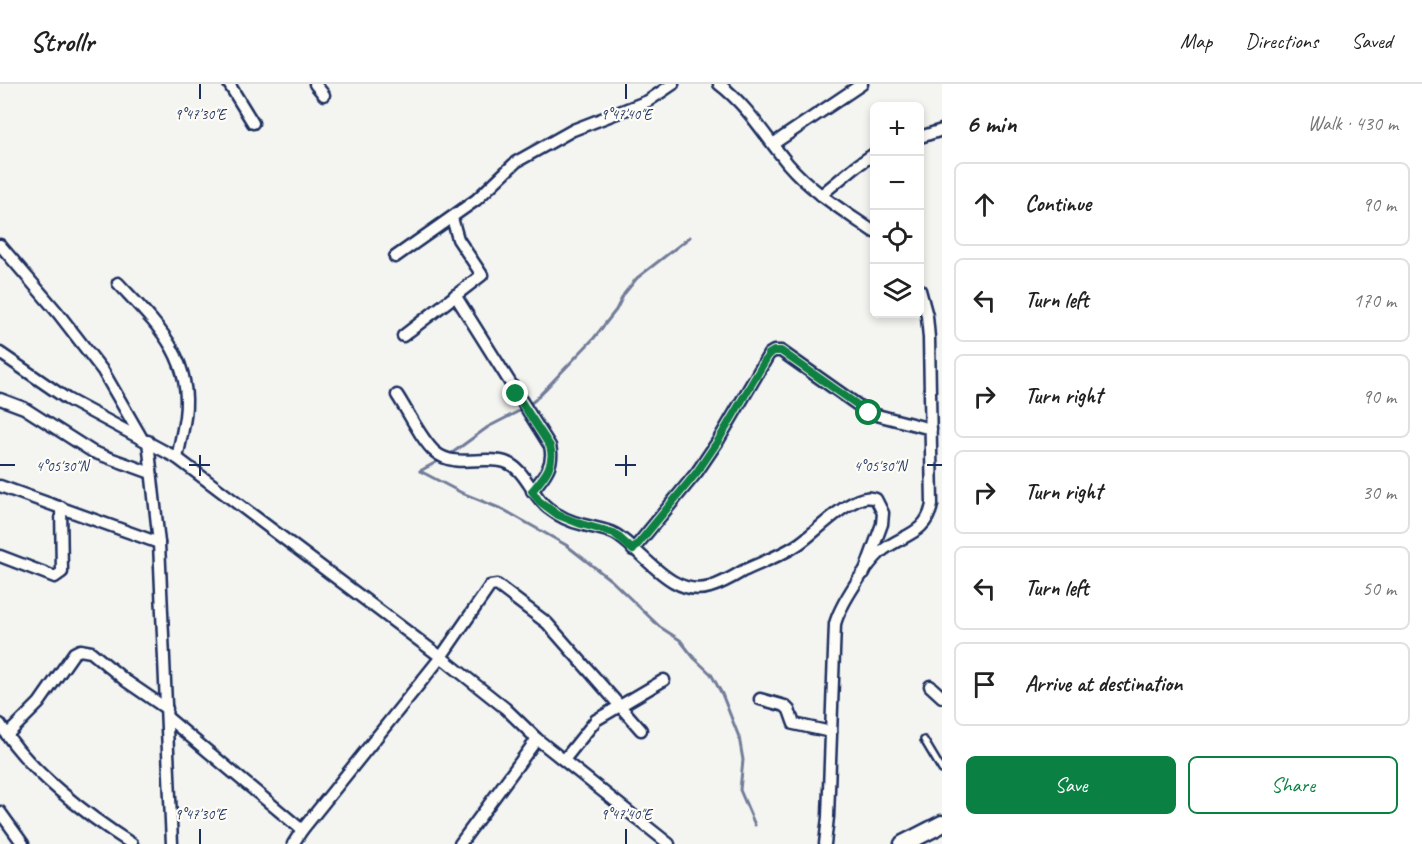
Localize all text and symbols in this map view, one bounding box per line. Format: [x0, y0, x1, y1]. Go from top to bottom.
text: Strollr [30, 24, 94, 59]
text: Map [1180, 28, 1212, 54]
text: Directions [1245, 28, 1318, 54]
text: Saved [1351, 28, 1392, 54]
map controls [870, 102, 924, 318]
button: + [870, 102, 924, 156]
text: 9°47'30"E [174, 105, 228, 124]
text: 9°47'40"E [600, 105, 654, 124]
text: 6 min [966, 107, 1016, 140]
text: Walk · 430 m [1308, 111, 1398, 136]
button: − [870, 156, 924, 210]
icon: ahead [968, 188, 1001, 221]
text: Continue [1025, 190, 1091, 218]
text: 90 m [1362, 192, 1396, 217]
button: locate [870, 210, 924, 264]
button: layers [870, 264, 924, 318]
icon: left [968, 284, 1001, 317]
text: Turn left [1025, 286, 1089, 314]
text: 170 m [1353, 288, 1396, 313]
route end [502, 380, 528, 406]
icon: right [968, 380, 1001, 413]
text: Turn right [1025, 382, 1102, 410]
text: 90 m [1362, 384, 1396, 409]
route start [855, 399, 881, 425]
text: 4°05'30"N [36, 457, 91, 476]
text: 4°05'30"N [854, 457, 909, 476]
icon: right [968, 476, 1001, 509]
text: Turn right [1025, 478, 1102, 506]
text: 30 m [1362, 480, 1396, 505]
icon: left [968, 572, 1001, 605]
text: Turn left [1025, 574, 1089, 602]
text: 50 m [1362, 576, 1396, 601]
icon: arrive [968, 668, 1001, 701]
text: Arrive at destination [1025, 670, 1182, 698]
button: Save [966, 756, 1176, 814]
button: Share [1188, 756, 1398, 814]
text: 9°47'30"E [174, 805, 228, 824]
text: 9°47'40"E [600, 805, 654, 824]

